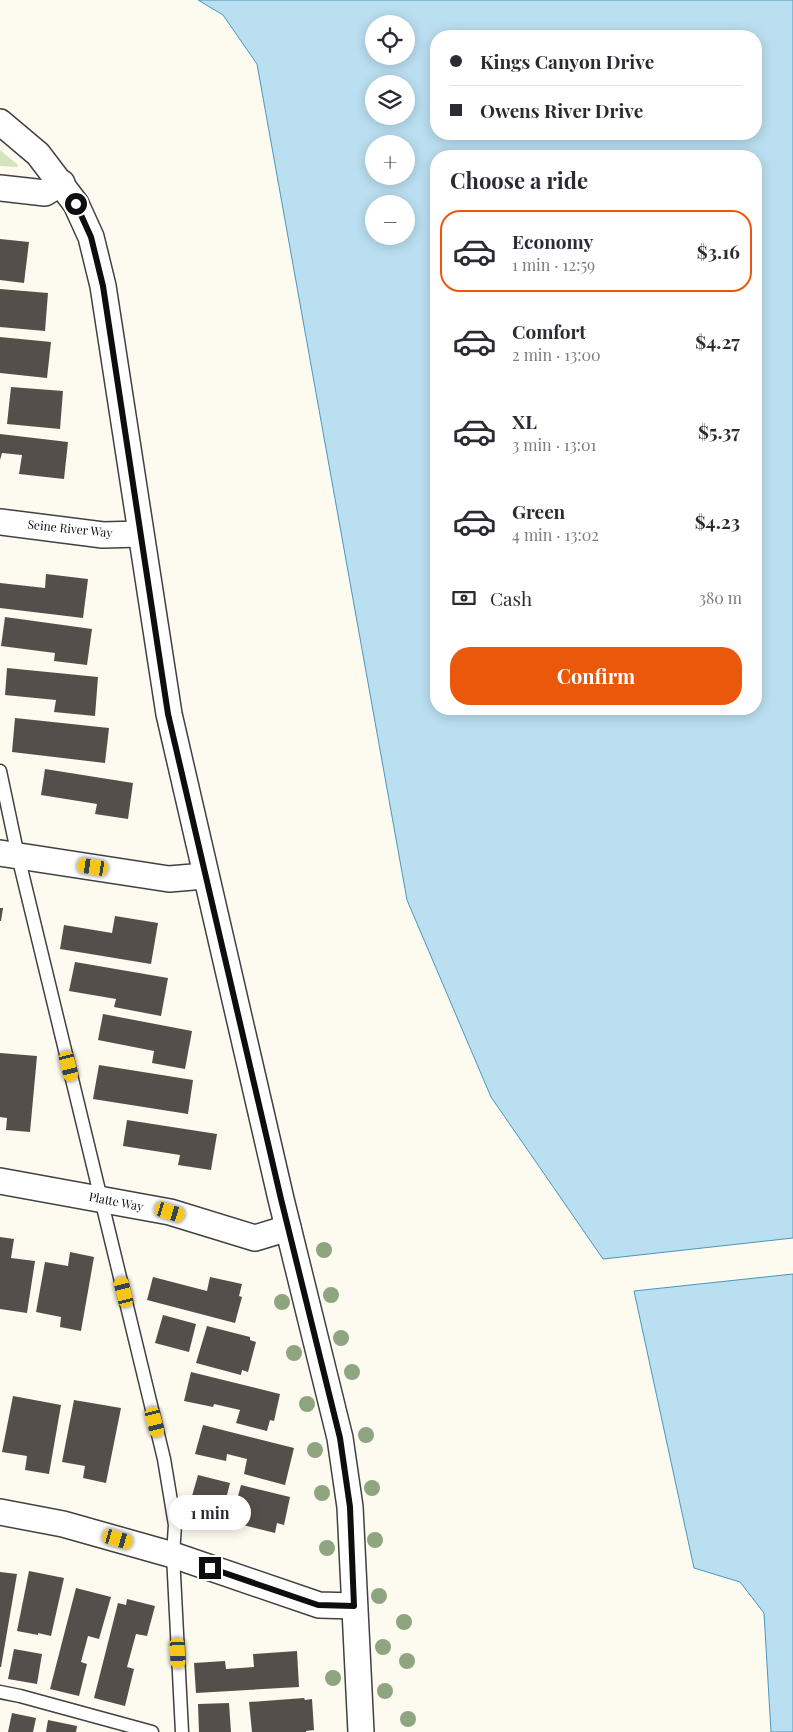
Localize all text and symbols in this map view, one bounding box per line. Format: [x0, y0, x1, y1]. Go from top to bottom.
map controls [365, 15, 415, 245]
button: locate [365, 15, 415, 65]
text: Kings Canyon Drive [480, 48, 654, 74]
button: layers [365, 75, 415, 125]
text: Owens River Drive [480, 97, 643, 123]
button: + [365, 135, 415, 185]
text: Choose a ride [450, 165, 588, 195]
route start [65, 193, 87, 215]
button: − [365, 195, 415, 245]
text: Economy [512, 228, 593, 254]
icon: car [452, 229, 497, 274]
text: $3.16 [697, 238, 740, 264]
text: 1 min · 12:59 [512, 254, 595, 275]
text: Comfort [512, 318, 586, 344]
icon: car [452, 319, 497, 364]
text: $4.27 [695, 328, 740, 354]
text: 2 min · 13:00 [512, 344, 601, 365]
text: XL [512, 408, 537, 434]
icon: car [452, 409, 497, 454]
text: $5.37 [698, 418, 740, 444]
text: 3 min · 13:01 [512, 434, 596, 455]
text: Green [512, 498, 565, 524]
icon: car [452, 499, 497, 544]
text: $4.23 [695, 508, 740, 534]
street label: Seine River Way [27, 516, 113, 540]
text: 4 min · 13:02 [512, 524, 599, 545]
icon: cash [450, 584, 478, 612]
text: Cash [490, 585, 532, 611]
text: 380 m [699, 587, 742, 608]
button: Confirm [450, 647, 742, 705]
car [77, 857, 108, 877]
car [58, 1050, 79, 1082]
street label: Platte Way [88, 1188, 145, 1214]
car [153, 1200, 186, 1224]
car [113, 1276, 134, 1308]
car [144, 1406, 165, 1438]
callout: 1 min [169, 1496, 251, 1530]
text: 1 min [190, 1502, 230, 1523]
car [101, 1528, 134, 1550]
route end [199, 1557, 221, 1579]
car [169, 1638, 186, 1668]

